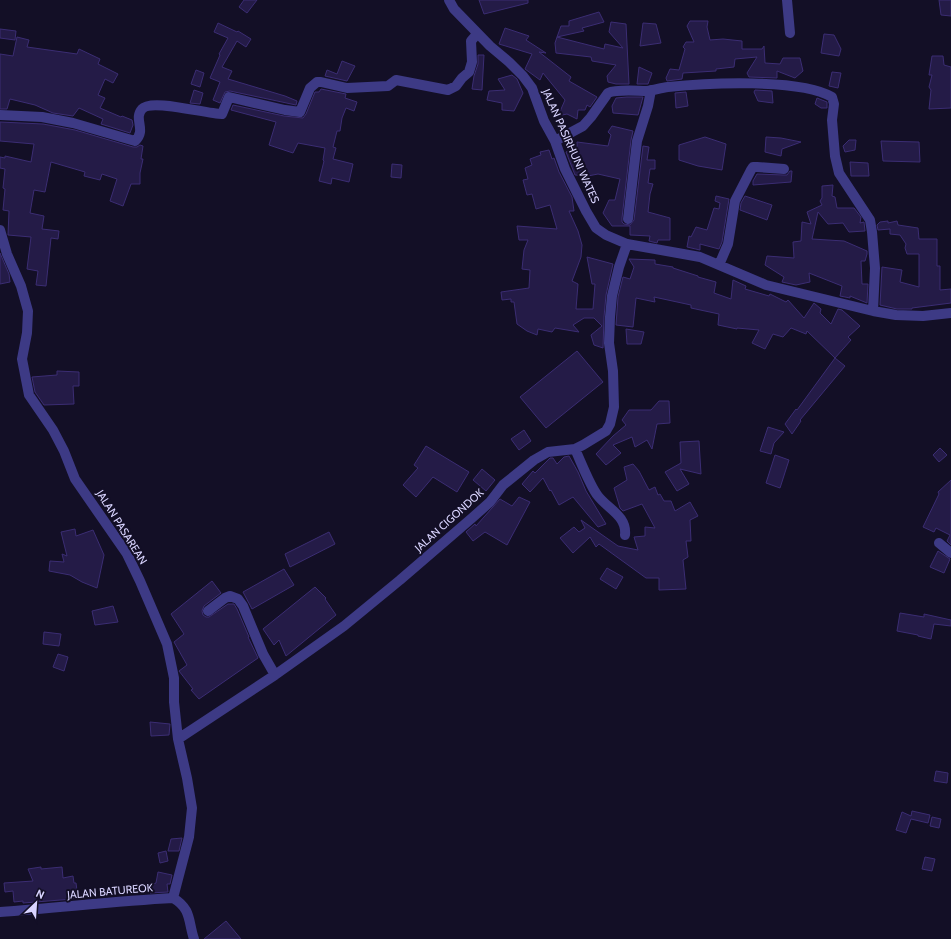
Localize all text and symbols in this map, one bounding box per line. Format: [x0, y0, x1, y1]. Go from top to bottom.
street label: JALAN PASIRHUNI WATES [539, 86, 603, 206]
street label: JALAN CIGONDOK [411, 485, 487, 555]
street label: JALAN PASAREAN [93, 486, 151, 567]
street label: JALAN BATUREOK [66, 880, 154, 902]
north arrow [16, 883, 56, 923]
text: N [34, 886, 47, 902]

